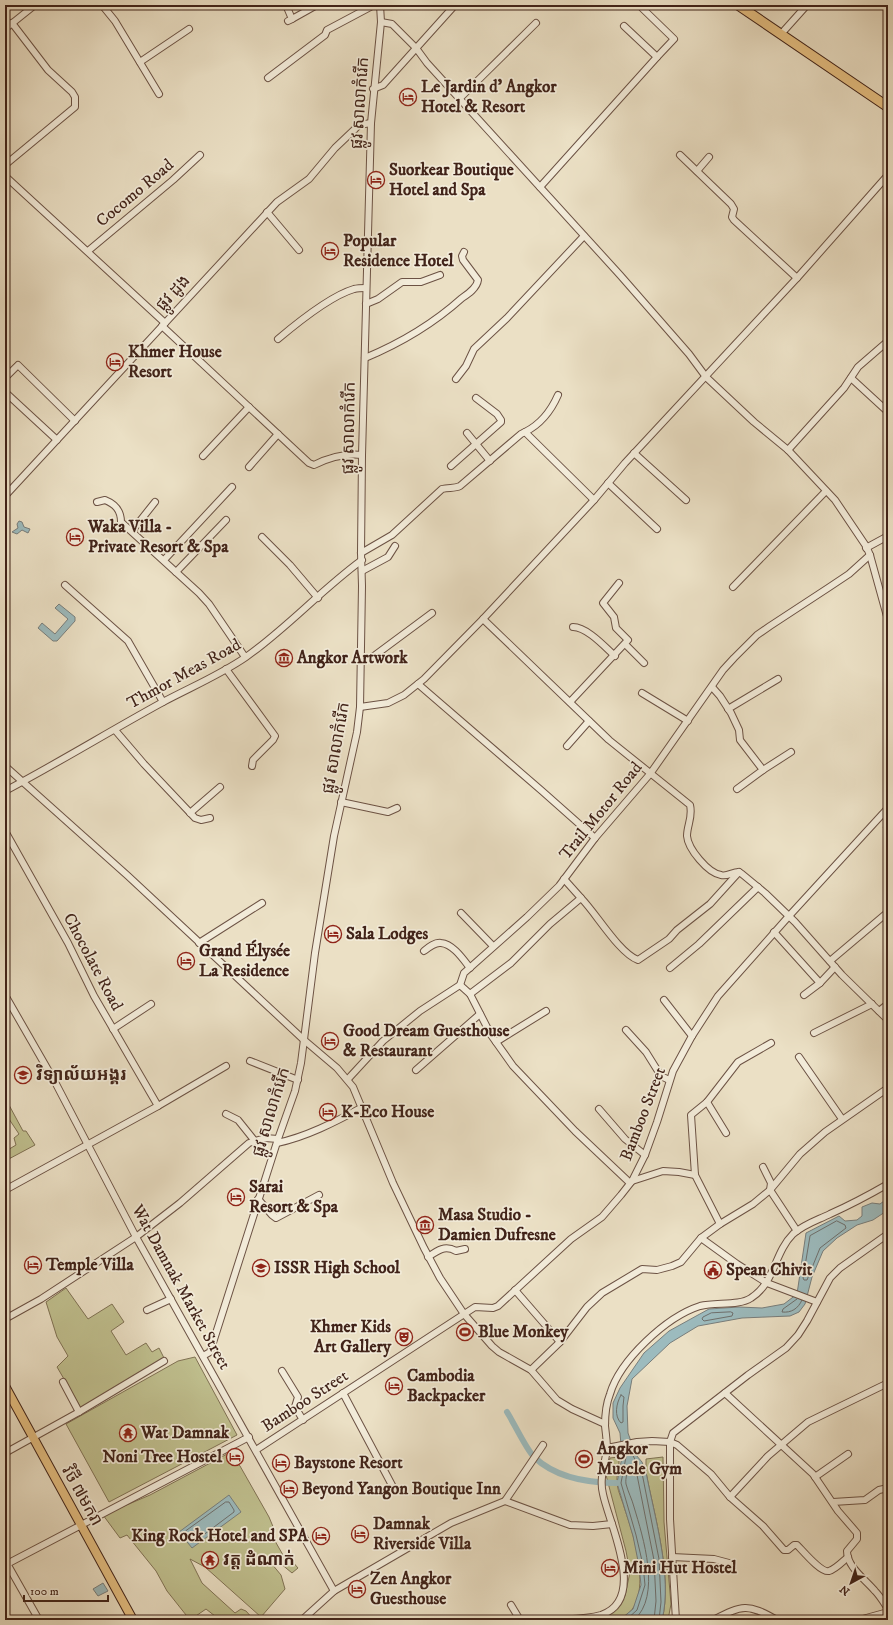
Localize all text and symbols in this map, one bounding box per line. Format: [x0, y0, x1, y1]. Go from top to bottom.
street label: ផ្លូវ សាលាកំរើក [346, 56, 377, 150]
place label: Le Jardin d' Angkor Hotel & Resort [421, 76, 557, 118]
hotel icon: Le Jardin d' Angkor Hotel & Resort [398, 87, 418, 107]
street label: Cocomo Road [92, 154, 179, 232]
place label: Suorkear Boutique Hotel and Spa [389, 159, 514, 201]
hotel icon: Suorkear Boutique Hotel and Spa [366, 170, 386, 190]
place label: Popular Residence Hotel [343, 230, 454, 272]
hotel icon: Popular Residence Hotel [320, 241, 340, 261]
street label: ផ្លូវ ដូង [151, 270, 197, 318]
place label: Khmer House Resort [128, 341, 222, 383]
hotel icon: Khmer House Resort [105, 352, 125, 372]
street label: ផ្លូវ សាលាកំរើក [337, 381, 364, 475]
place label: Waka Villa - Private Resort & Spa [87, 516, 229, 558]
hotel icon: Waka Villa - Private Resort & Spa [65, 527, 85, 547]
street label: Thmor Meas Road [123, 633, 245, 714]
place label: Angkor Artwork [296, 647, 408, 669]
museum icon: Angkor Artwork [274, 648, 294, 668]
street label: ផ្លូវ សាលាកំរើក [317, 700, 358, 796]
street label: Trail Motor Road [555, 757, 648, 865]
street label: Chocolate Road [58, 909, 128, 1015]
place label: Sala Lodges [346, 923, 428, 945]
hotel icon: Sala Lodges [323, 924, 343, 944]
place label: Grand Élysée La Residence [199, 939, 290, 982]
hotel icon: Grand Élysée La Residence [176, 951, 196, 971]
place label: Good Dream Guesthouse & Restaurant [343, 1020, 510, 1062]
hotel icon: Good Dream Guesthouse & Restaurant [320, 1031, 340, 1051]
place label: វិទ្យាល័យអង្គរ [36, 1063, 126, 1086]
street label: Bamboo Street [615, 1063, 671, 1164]
street label: ផ្លូវ សាលាកំរើក [247, 1064, 298, 1160]
school or university icon: វិទ្យាល័យអង្គរ [13, 1065, 33, 1085]
place label: K-Eco House [341, 1101, 434, 1123]
hotel icon: K-Eco House [318, 1102, 338, 1122]
place label: Sarai Resort & Spa [249, 1176, 339, 1218]
hotel icon: Sarai Resort & Spa [226, 1187, 246, 1207]
street label: Wat Damnak Market Street [126, 1200, 236, 1374]
place label: Masa Studio - Damien Dufresne [438, 1204, 556, 1246]
museum icon: Masa Studio - Damien Dufresne [415, 1215, 435, 1235]
place label: Temple Villa [45, 1254, 134, 1276]
hotel icon: Temple Villa [23, 1255, 43, 1275]
place label: ISSR High School [274, 1257, 401, 1279]
school or university icon: ISSR High School [251, 1258, 271, 1278]
place label: Spean Chivit [726, 1259, 813, 1281]
public building icon: Spean Chivit [703, 1260, 723, 1280]
place label: Khmer Kids Art Gallery [310, 1316, 392, 1358]
place label: Blue Monkey [478, 1321, 569, 1343]
sports icon: Blue Monkey [455, 1322, 475, 1342]
theatre icon: Khmer Kids Art Gallery [394, 1327, 414, 1347]
street label: Bamboo Street [257, 1365, 353, 1437]
place label: Cambodia Backpacker [407, 1365, 486, 1407]
hotel icon: Cambodia Backpacker [384, 1376, 404, 1396]
place label: Wat Damnak [140, 1422, 230, 1444]
temple icon: Wat Damnak [118, 1423, 138, 1443]
place label: Angkor Muscle Gym [596, 1438, 682, 1480]
place label: Noni Tree Hostel [102, 1446, 223, 1468]
hotel icon: Noni Tree Hostel [225, 1447, 245, 1467]
sports icon: Angkor Muscle Gym [574, 1449, 594, 1469]
place label: Baystone Resort [294, 1452, 403, 1474]
hotel icon: Baystone Resort [271, 1453, 291, 1473]
street label: វិថី ៧មករា [56, 1462, 108, 1530]
place label: Beyond Yangon Boutique Inn [302, 1478, 501, 1500]
hotel icon: Beyond Yangon Boutique Inn [279, 1479, 299, 1499]
place label: Damnak Riverside Villa [373, 1513, 472, 1555]
hotel icon: Damnak Riverside Villa [350, 1524, 370, 1544]
place label: King Rock Hotel and SPA [131, 1525, 309, 1547]
hotel icon: King Rock Hotel and SPA [311, 1526, 331, 1546]
place label: វត្ត ដំំណាក់ [223, 1549, 295, 1571]
temple icon: វត្ត ដំំណាក់ [200, 1550, 220, 1570]
place label: Mini Hut Hostel [623, 1557, 738, 1579]
hotel icon: Mini Hut Hostel [600, 1558, 620, 1578]
north arrow [831, 1563, 871, 1603]
place label: Zen Angkor Guesthouse [370, 1568, 452, 1610]
scale bar [24, 1577, 108, 1603]
hotel icon: Zen Angkor Guesthouse [347, 1579, 367, 1599]
text: N [837, 1582, 853, 1598]
text: 100 m [30, 1584, 59, 1599]

